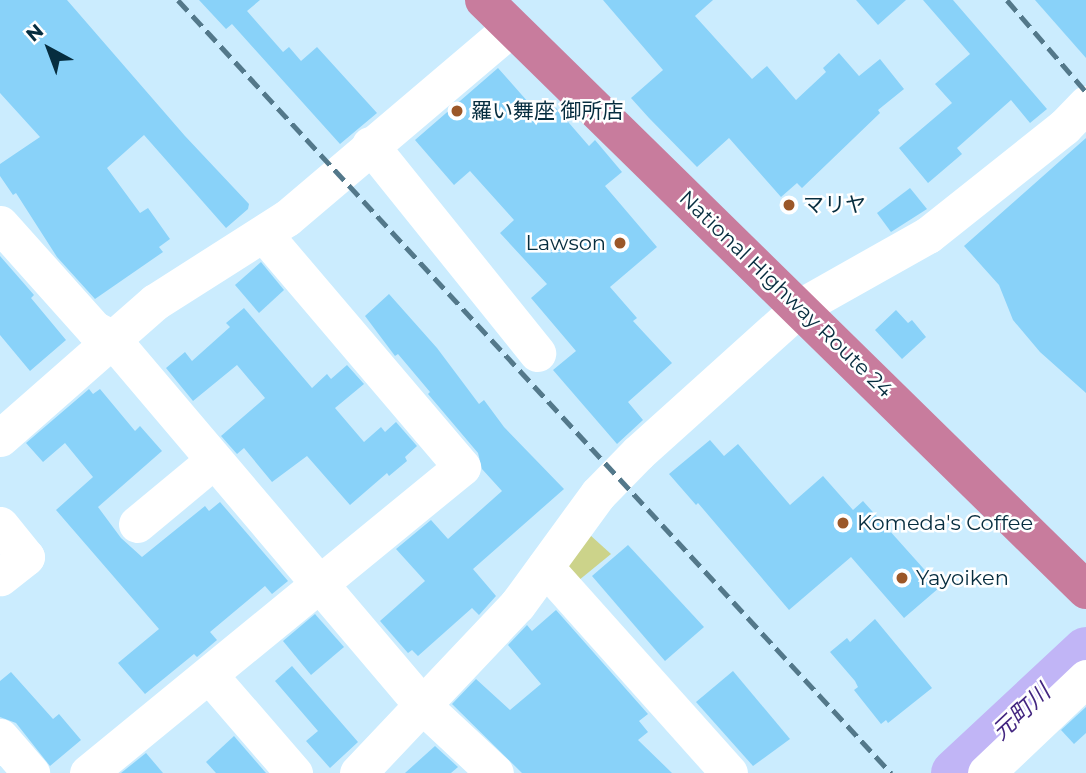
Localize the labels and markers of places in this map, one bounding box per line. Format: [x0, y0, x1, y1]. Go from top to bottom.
place label: 羅い舞座 御所店 [471, 98, 624, 124]
marker: 羅い舞座 御所店 [449, 103, 465, 119]
place label: マリヤ [803, 192, 866, 218]
marker: マリヤ [781, 197, 797, 213]
place label: Lawson [526, 230, 606, 256]
marker: Lawson [612, 235, 628, 251]
place label: Komeda's Coffee [857, 510, 1033, 536]
marker: Komeda's Coffee [835, 515, 851, 531]
place label: Yayoiken [916, 565, 1009, 591]
marker: Yayoiken [894, 570, 910, 586]

